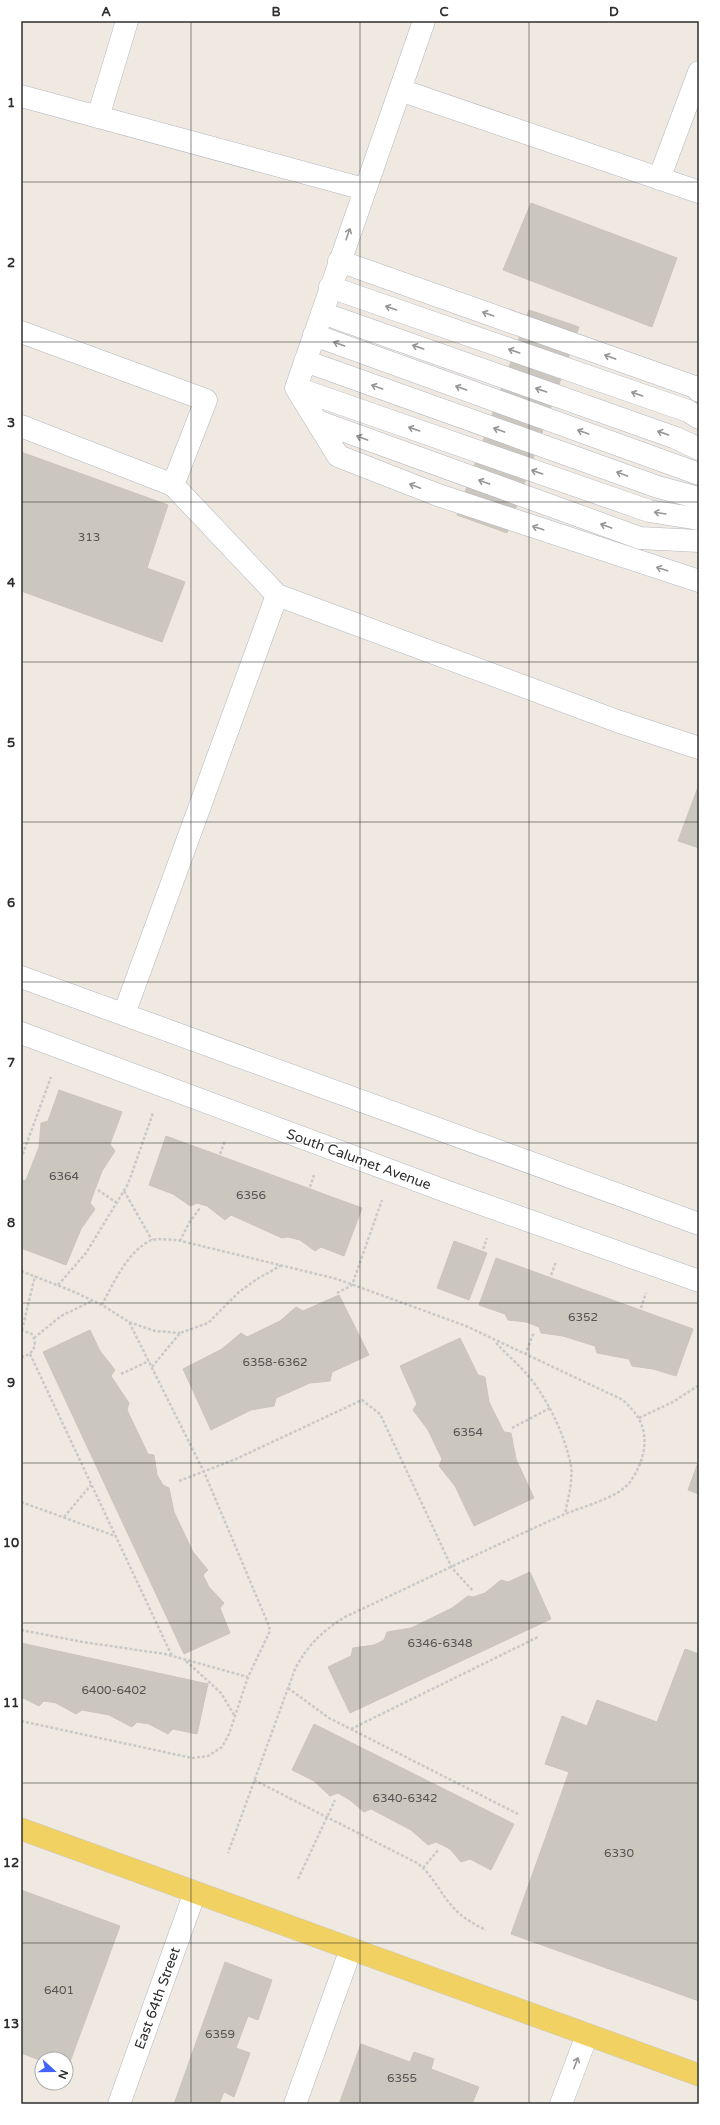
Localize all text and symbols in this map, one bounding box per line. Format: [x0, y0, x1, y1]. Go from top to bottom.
text: A [101, 4, 111, 20]
text: B [271, 4, 281, 20]
text: C [439, 4, 449, 20]
text: D [609, 4, 619, 20]
text: 1 [7, 95, 15, 111]
one-way arrow [345, 228, 353, 240]
text: 2 [7, 255, 15, 271]
one-way arrow [385, 304, 398, 311]
one-way arrow [481, 310, 494, 317]
one-way arrow [333, 340, 345, 348]
one-way arrow [412, 343, 425, 350]
one-way arrow [508, 347, 521, 354]
one-way arrow [605, 353, 617, 361]
one-way arrow [371, 382, 383, 390]
one-way arrow [455, 384, 467, 392]
one-way arrow [534, 386, 547, 393]
one-way arrow [631, 389, 643, 397]
text: 3 [7, 415, 15, 431]
one-way arrow [408, 425, 421, 432]
one-way arrow [494, 426, 506, 434]
one-way arrow [578, 428, 590, 436]
one-way arrow [658, 429, 670, 437]
one-way arrow [356, 433, 368, 441]
one-way arrow [531, 468, 544, 475]
one-way arrow [615, 470, 628, 477]
one-way arrow [478, 477, 490, 485]
one-way arrow [410, 482, 422, 490]
one-way arrow [654, 509, 667, 517]
one-way arrow [600, 522, 613, 529]
one-way arrow [532, 524, 545, 531]
house number: 313 [78, 530, 100, 544]
one-way arrow [656, 565, 669, 572]
text: 4 [7, 575, 16, 591]
text: 5 [7, 735, 15, 751]
text: 6 [7, 895, 15, 911]
text: 7 [7, 1055, 15, 1071]
street label: South Calumet Avenue [284, 1125, 434, 1194]
house number: 6364 [49, 1169, 80, 1183]
house number: 6356 [236, 1188, 266, 1202]
text: 8 [7, 1215, 15, 1231]
house number: 6352 [568, 1310, 598, 1324]
house number: 6358-6362 [242, 1355, 308, 1369]
text: 9 [7, 1375, 15, 1391]
house number: 6354 [453, 1425, 484, 1439]
text: 10 [3, 1535, 19, 1551]
house number: 6346-6348 [407, 1636, 473, 1650]
house number: 6400-6402 [81, 1683, 147, 1697]
text: 11 [3, 1695, 19, 1711]
house number: 6340-6342 [372, 1791, 438, 1805]
house number: 6330 [604, 1846, 635, 1860]
text: 12 [3, 1855, 19, 1871]
street label: East 64th Street [131, 1944, 184, 2052]
house number: 6401 [44, 1983, 74, 1997]
text: 13 [3, 2016, 19, 2032]
house number: 6359 [205, 2027, 235, 2041]
north arrow [34, 2051, 74, 2091]
one-way arrow [573, 2057, 581, 2069]
text: N [55, 2068, 71, 2081]
house number: 6355 [387, 2071, 417, 2085]

